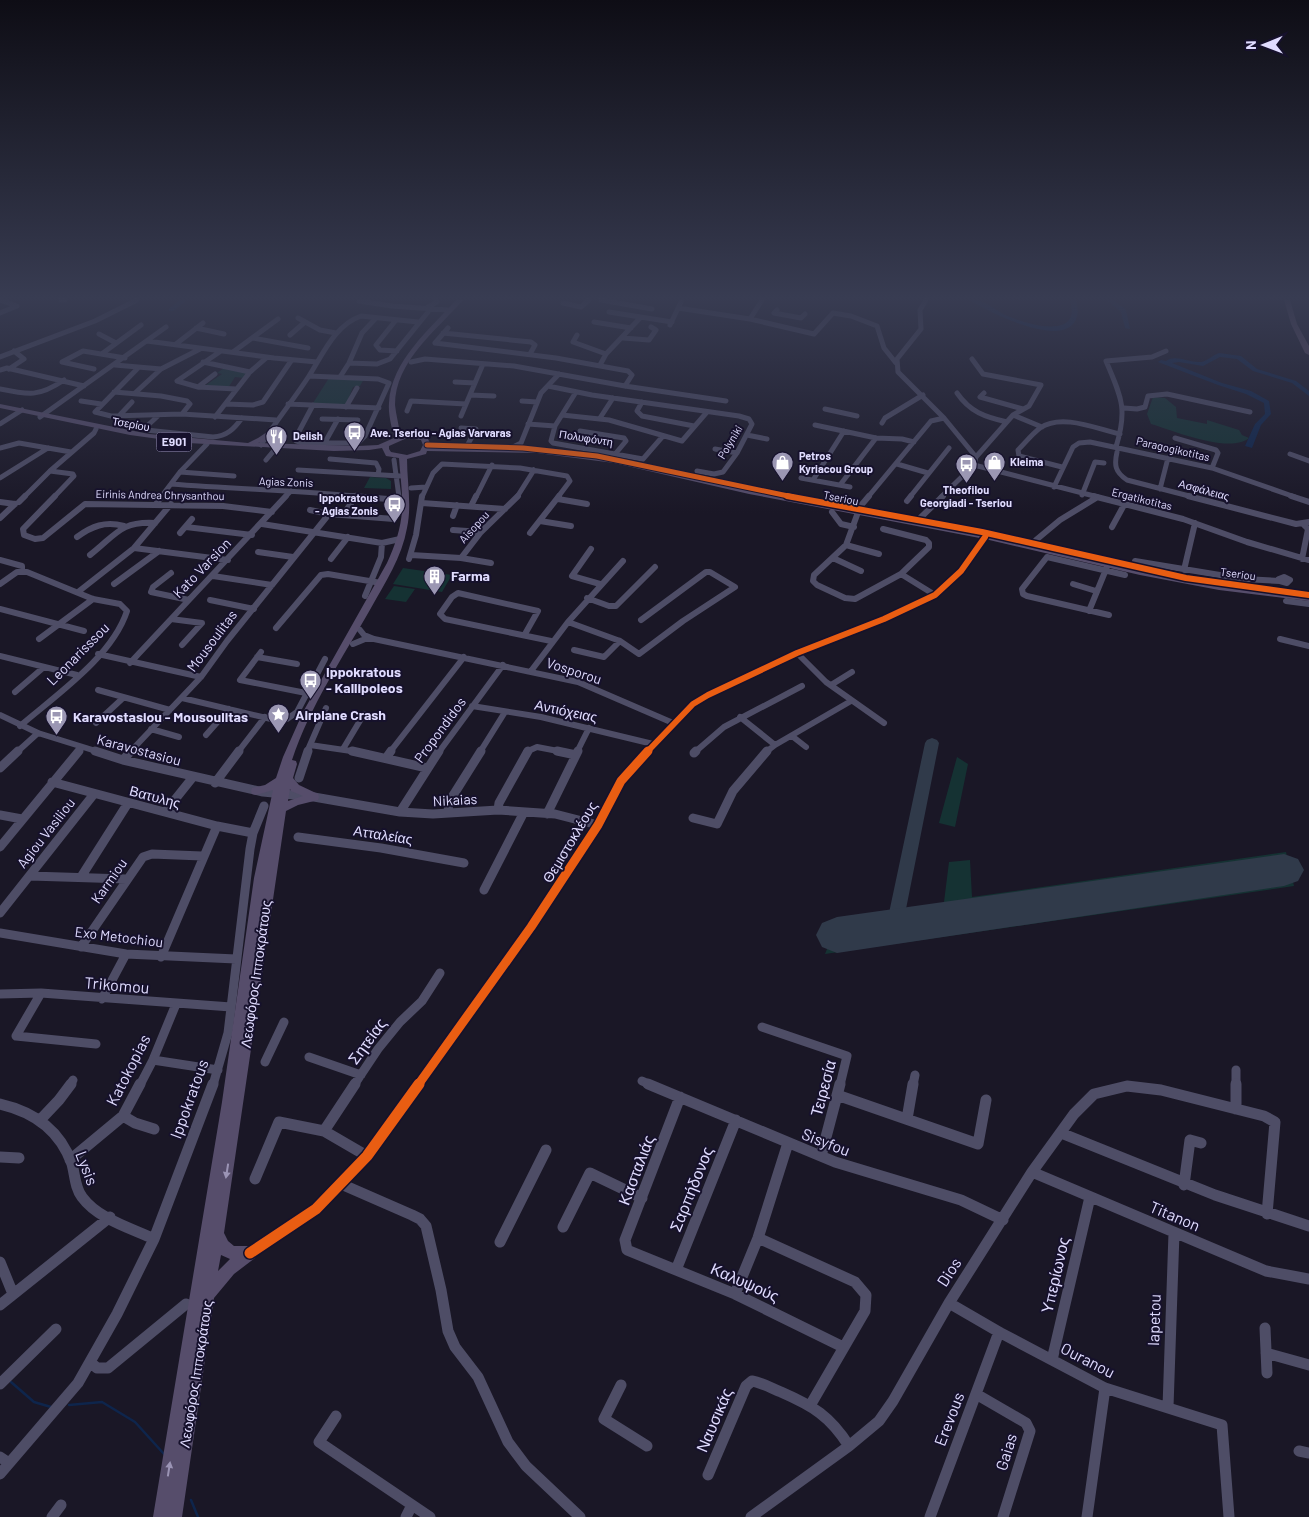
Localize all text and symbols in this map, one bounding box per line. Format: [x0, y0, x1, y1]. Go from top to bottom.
north arrow [1239, 20, 1289, 70]
text: N [1242, 40, 1259, 50]
street label: Τσερίου [111, 414, 151, 433]
bus stop icon: Ave. Tseriou - Agias Varvaras [342, 421, 366, 452]
street label: Polyniki [714, 422, 745, 461]
restaurant icon: Delish [265, 424, 289, 455]
place label: Ave. Tseriou - Agias Varvaras [370, 426, 512, 439]
street label: Πολυφόντη [558, 427, 614, 448]
place label: Delish [293, 429, 323, 442]
road number: E901 [156, 432, 192, 452]
street label: Paragogikotitas [1135, 434, 1211, 463]
place label: Petros Kyriacou Group [799, 449, 873, 475]
shop icon: Petros Kyriacou Group [771, 450, 795, 481]
shop icon: Kleima [982, 450, 1006, 481]
bus stop icon: Theofilou Georgiadi - Tseriou [954, 452, 978, 483]
place label: Kleima [1010, 455, 1044, 468]
street label: Agias Zonis [259, 474, 313, 489]
street label: Ασφάλειας [1177, 476, 1231, 503]
place label: Theofilou Georgiadi - Tseriou [920, 483, 1012, 509]
street label: Ergatikotitas [1111, 485, 1174, 512]
street label: Eirinis Andrea Chrysanthou [95, 487, 225, 502]
street label: Tseriou [822, 488, 860, 507]
place label: Ippokratous - Agias Zonis [315, 491, 378, 517]
bus stop icon: Ippokratous - Agias Zonis [382, 492, 406, 523]
street label: Aisopou [456, 508, 491, 545]
street label: Kato Varsion [169, 534, 234, 601]
building icon: Farma [423, 564, 447, 595]
street label: Tseriou [1220, 565, 1257, 582]
place label: Farma [451, 567, 490, 584]
street label: Mousoulitas [183, 606, 240, 675]
street label: Leonarisssou [43, 619, 112, 688]
street label: Vosporou [544, 654, 604, 687]
place label: Ippokratous - Kallipoleos [326, 663, 403, 696]
bus stop icon: Ippokratous - Kallipoleos [298, 668, 322, 699]
street label: Propondidos [410, 693, 469, 766]
street label: Αντιόχειας [533, 696, 599, 725]
place icon: Airplane Crash [267, 703, 291, 734]
bus stop icon: Karavostasiou - Mousoulitas [45, 705, 69, 736]
place label: Airplane Crash [295, 706, 386, 723]
place label: Karavostasiou - Mousoulitas [73, 708, 248, 725]
street label: Karavostasiou [95, 730, 183, 769]
street label: Βατυλης [128, 782, 183, 812]
street label: Nikaias [432, 790, 478, 809]
street label: Agiou Vasiliou [13, 794, 78, 871]
street label: Θεμιστοκλέους [539, 798, 601, 886]
street label: Ατταλείας [352, 821, 414, 848]
street label: Karmiou [87, 855, 130, 907]
street label: Λεωφόρος Ιπποκράτους [237, 899, 274, 1049]
street label: Exo Metochiou [74, 923, 164, 950]
street label: Trikomou [84, 972, 150, 997]
street label: Σητείας [343, 1014, 390, 1068]
street label: Katokopias [102, 1031, 154, 1109]
street label: Ippokratous [165, 1057, 212, 1141]
street label: Τειρεσία [806, 1058, 839, 1118]
street label: Sisyfou [799, 1124, 853, 1159]
street label: Κασταλιάς [613, 1132, 658, 1208]
street label: Σαρπήδονος [665, 1143, 716, 1234]
street label: Lysis [72, 1148, 103, 1188]
one-way arrow [223, 1164, 231, 1180]
street label: Titanon [1147, 1196, 1203, 1235]
street label: Υπερίωνος [1036, 1235, 1073, 1315]
street label: Dios [932, 1254, 965, 1290]
street label: Καλυψούς [708, 1258, 783, 1305]
street label: Iapetou [1143, 1293, 1164, 1346]
street label: Λεωφόρος Ιπποκράτους [175, 1299, 216, 1449]
street label: Ouranou [1058, 1338, 1119, 1381]
street label: Ναυσικάς [692, 1385, 736, 1455]
street label: Erevous [930, 1389, 967, 1448]
street label: Gaias [991, 1431, 1020, 1473]
one-way arrow [165, 1460, 173, 1476]

